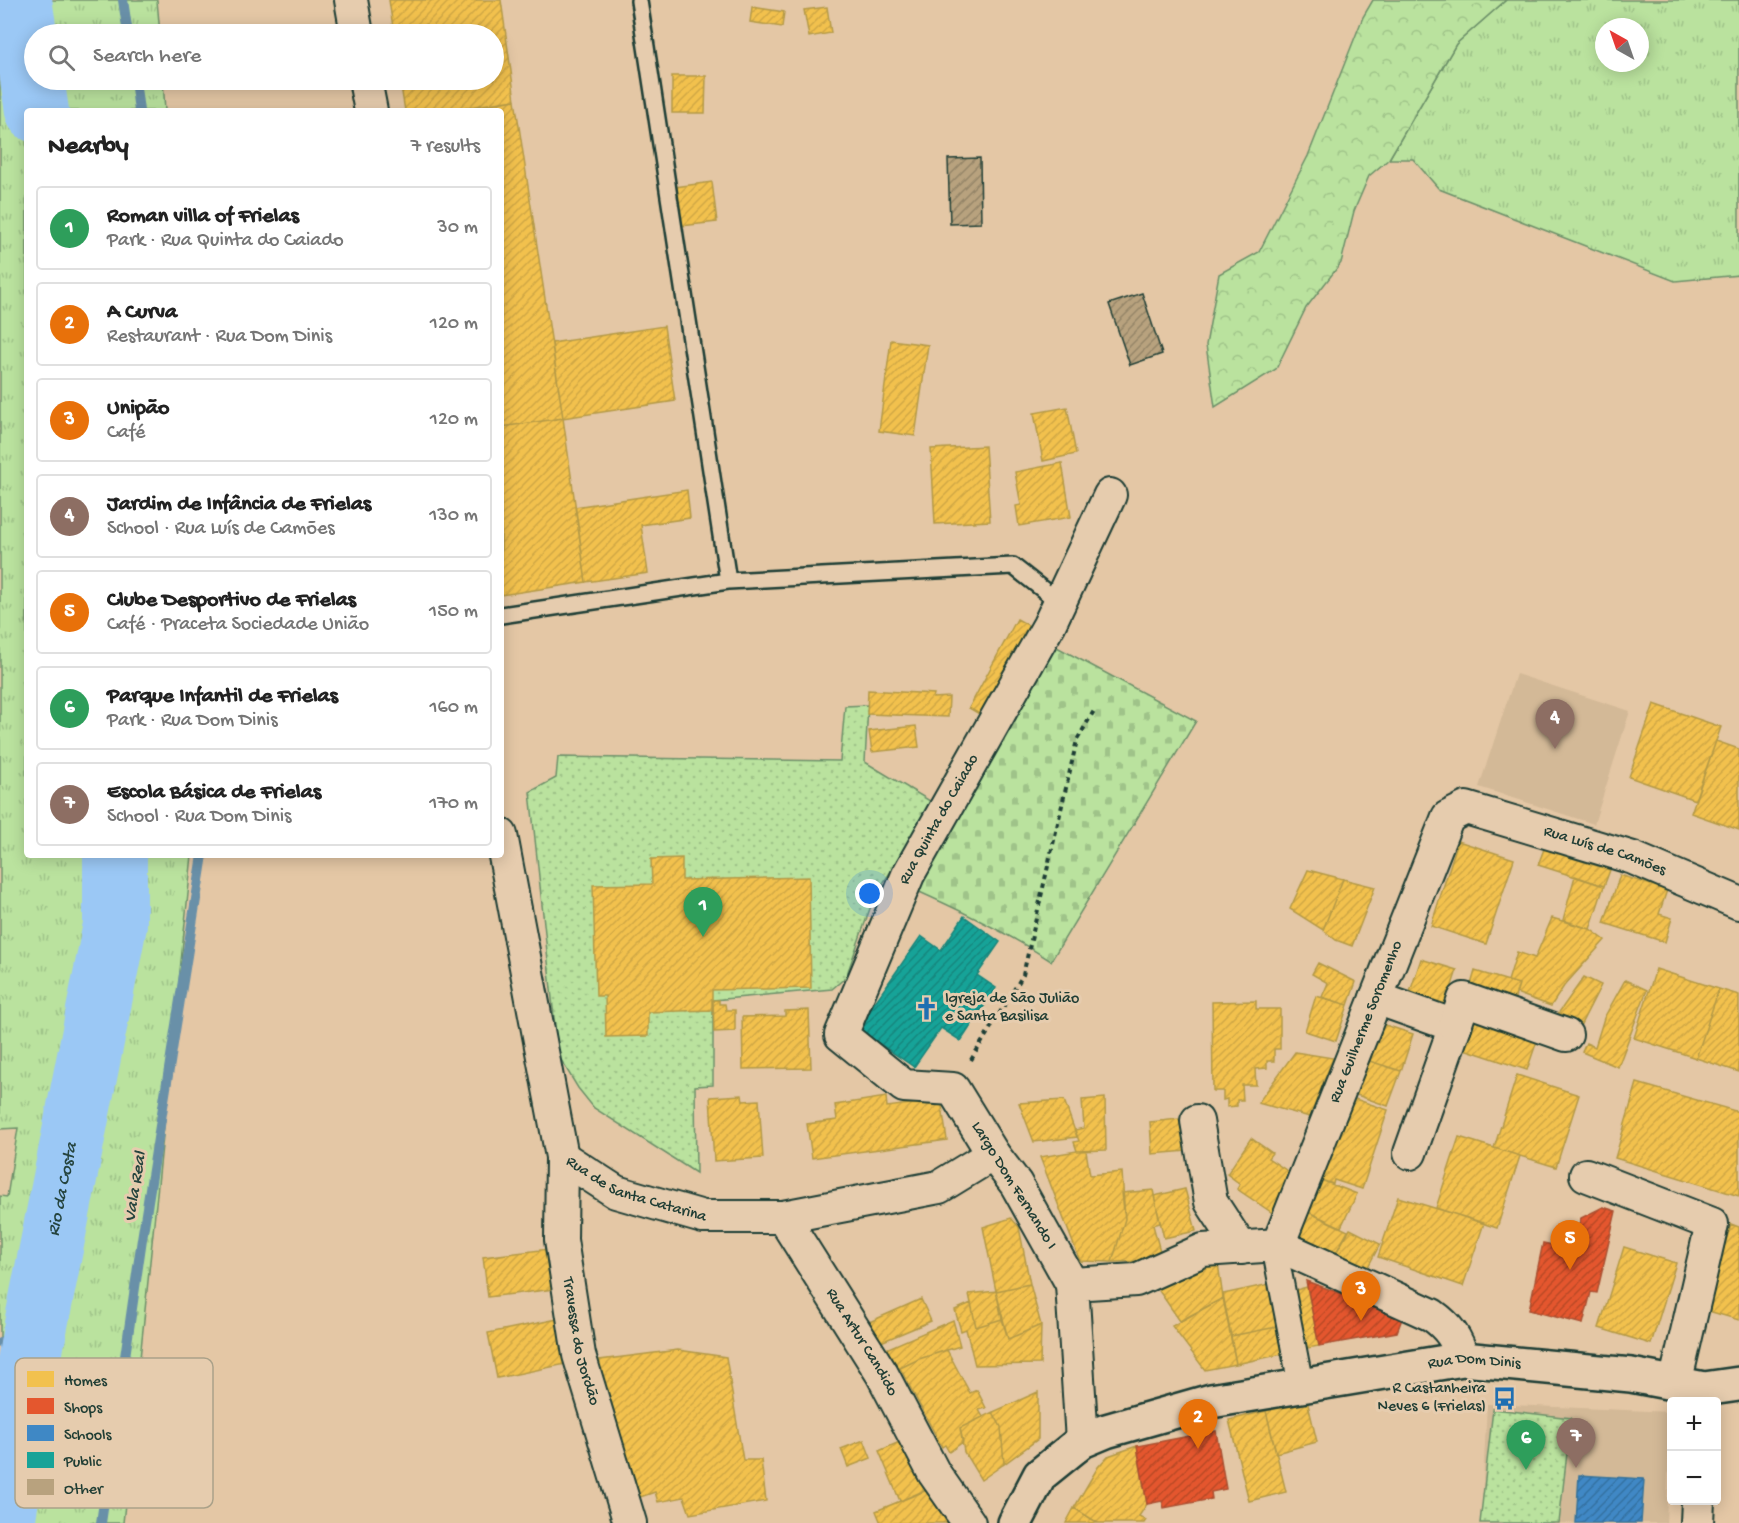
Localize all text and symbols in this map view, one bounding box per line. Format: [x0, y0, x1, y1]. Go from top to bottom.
north arrow [1595, 18, 1649, 72]
search box [24, 24, 504, 90]
icon: search [45, 41, 78, 74]
text: Search here [93, 44, 201, 70]
text: Nearby [48, 132, 129, 163]
text: 7 results [411, 136, 480, 159]
text: Roman villa of Frielas [107, 204, 299, 230]
text: 1 [65, 217, 74, 240]
text: 30 m [437, 217, 478, 240]
text: Park · Rua Quinta do Caiado [107, 230, 344, 253]
text: A Curva [107, 300, 177, 326]
text: 2 [65, 313, 74, 336]
text: 120 m [430, 313, 478, 336]
text: Restaurant · Rua Dom Dinis [107, 326, 332, 349]
text: Unipão [107, 396, 169, 422]
text: 3 [64, 409, 75, 432]
text: 120 m [430, 409, 478, 432]
text: Café [107, 422, 145, 445]
text: Jardim de Infância de Frielas [107, 492, 371, 518]
text: 4 [65, 505, 74, 528]
text: 130 m [429, 505, 478, 528]
text: School · Rua Luís de Camões [107, 518, 335, 541]
text: Clube Desportivo de Frielas [107, 588, 356, 614]
text: 5 [64, 601, 75, 624]
text: 150 m [429, 601, 478, 624]
text: Café · Praceta Sociedade União [107, 614, 369, 637]
text: Parque Infantil de Frielas [107, 684, 338, 710]
text: 6 [64, 697, 75, 720]
text: 160 m [429, 697, 478, 720]
pin: 4 [1536, 700, 1574, 749]
text: Park · Rua Dom Dinis [107, 710, 278, 733]
street label: Rua Quinta do Caiado [896, 751, 983, 887]
text: Escola Básica de Frielas [107, 780, 321, 806]
text: 7 [64, 793, 75, 816]
text: 170 m [429, 793, 478, 816]
text: School · Rua Dom Dinis [107, 806, 291, 829]
street label: Rua Luís de Camões [1541, 822, 1670, 881]
your location [855, 879, 884, 908]
pin: 1 [684, 888, 722, 937]
street label: Rua Guilherme Soromenho [1326, 938, 1407, 1106]
place label: Igreja de São Julião e Santa Basilisa [945, 990, 1079, 1027]
church icon: Igreja de São Julião e Santa Basilisa [914, 995, 940, 1021]
street label: Largo Dom Fernando I [966, 1119, 1060, 1253]
water label: Rio da Costa [43, 1140, 82, 1238]
water label: Vala Real [120, 1149, 152, 1224]
street label: Rua de Santa Catarina [562, 1152, 710, 1227]
pin: 5 [1550, 1220, 1590, 1270]
pin: 3 [1342, 1272, 1380, 1321]
street label: Travessa do Jordão [557, 1275, 603, 1408]
street label: Rua Artur Candido [821, 1285, 902, 1400]
street label: Rua Dom Dinis [1426, 1349, 1523, 1374]
legend [15, 1358, 213, 1508]
text: Homes [64, 1373, 108, 1392]
place label: R Castanheira Neves 6 (Frielas) [1377, 1380, 1487, 1417]
bus stop icon: R Castanheira Neves 6 (Frielas) [1491, 1385, 1517, 1411]
map controls [1667, 1397, 1721, 1505]
button: + [1667, 1397, 1721, 1451]
text: Shops [64, 1400, 103, 1419]
pin: 2 [1178, 1400, 1218, 1449]
pin: 7 [1556, 1418, 1596, 1468]
pin: 6 [1506, 1420, 1546, 1470]
text: Schools [64, 1427, 113, 1446]
button: − [1667, 1451, 1721, 1505]
text: Public [63, 1454, 102, 1473]
text: Other [64, 1481, 104, 1500]

